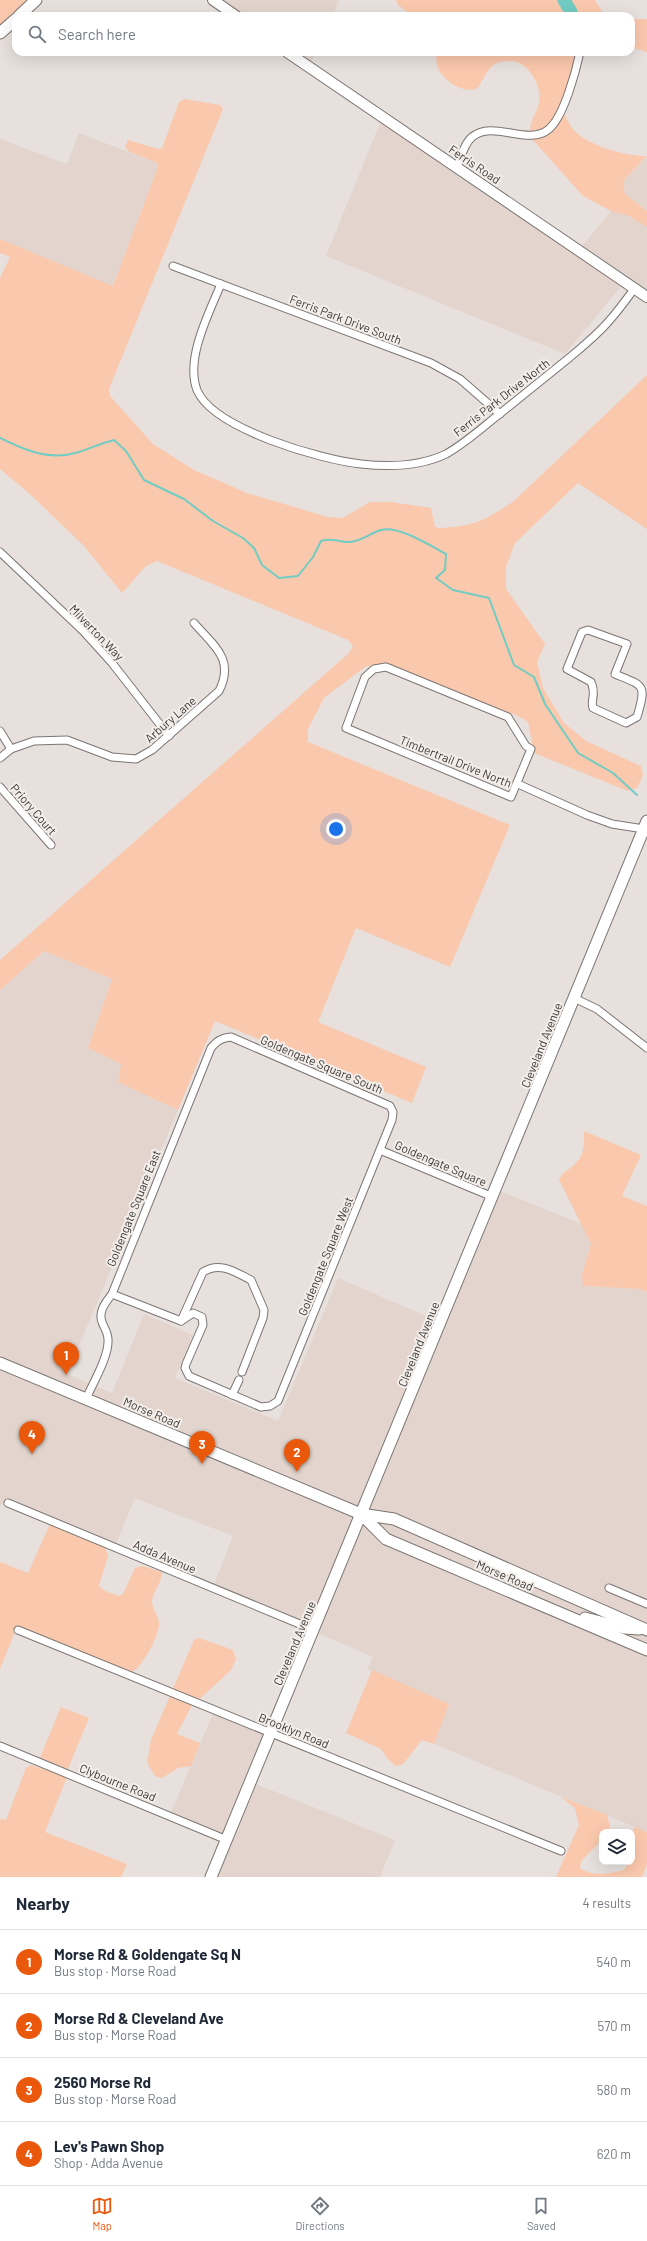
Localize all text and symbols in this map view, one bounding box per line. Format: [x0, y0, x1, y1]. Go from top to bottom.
search box [12, 12, 635, 56]
icon: search [26, 23, 48, 45]
text: Search here [58, 25, 136, 43]
street label: Ferris Road [447, 142, 503, 186]
street label: Ferris Park Drive South [288, 291, 404, 347]
street label: Ferris Park Drive North [450, 355, 552, 439]
street label: Milverton Way [67, 601, 127, 663]
street label: Arbury Lane [142, 693, 198, 745]
street label: Timbertrail Drive North [398, 732, 514, 790]
street label: Priory Court [8, 781, 60, 837]
your location [326, 819, 346, 839]
street label: Cleveland Avenue [518, 1000, 564, 1090]
street label: Goldengate Square South [259, 1032, 385, 1096]
street label: Goldengate Square [393, 1137, 489, 1189]
street label: Goldengate Square East [103, 1148, 163, 1268]
street label: Goldengate Square West [295, 1194, 355, 1318]
street label: Cleveland Avenue [395, 1299, 441, 1389]
pin: 1 [53, 1342, 79, 1375]
street label: Morse Road [121, 1394, 183, 1430]
pin: 4 [19, 1421, 45, 1454]
pin: 3 [189, 1431, 215, 1464]
pin: 2 [284, 1439, 310, 1472]
street label: Adda Avenue [131, 1536, 199, 1576]
street label: Morse Road [474, 1557, 536, 1593]
street label: Cleveland Avenue [270, 1599, 318, 1687]
street label: Brooklyn Road [257, 1710, 331, 1750]
street label: Clybourne Road [78, 1760, 158, 1804]
map controls [599, 1829, 635, 1865]
button: layers [599, 1829, 635, 1865]
text: Nearby [16, 1893, 70, 1913]
text: 4 results [583, 1895, 631, 1911]
text: Morse Rd & Goldengate Sq N [54, 1945, 241, 1963]
text: 1 [27, 1954, 31, 1970]
text: 540 m [596, 1954, 631, 1970]
text: Bus stop · Morse Road [54, 1963, 176, 1979]
text: Morse Rd & Cleveland Ave [54, 2009, 224, 2027]
text: 2 [25, 2018, 33, 2034]
text: 570 m [597, 2018, 631, 2034]
text: Bus stop · Morse Road [54, 2027, 176, 2043]
text: 2560 Morse Rd [54, 2073, 151, 2091]
text: 3 [25, 2082, 33, 2098]
text: 580 m [597, 2082, 631, 2098]
text: Bus stop · Morse Road [54, 2091, 176, 2107]
text: Lev's Pawn Shop [54, 2137, 164, 2155]
text: 4 [25, 2146, 33, 2162]
text: 620 m [597, 2146, 631, 2162]
text: Shop · Adda Avenue [54, 2155, 163, 2171]
tab: Map [91, 2195, 113, 2232]
tab: Directions [295, 2195, 345, 2232]
tab: Saved [527, 2195, 556, 2232]

